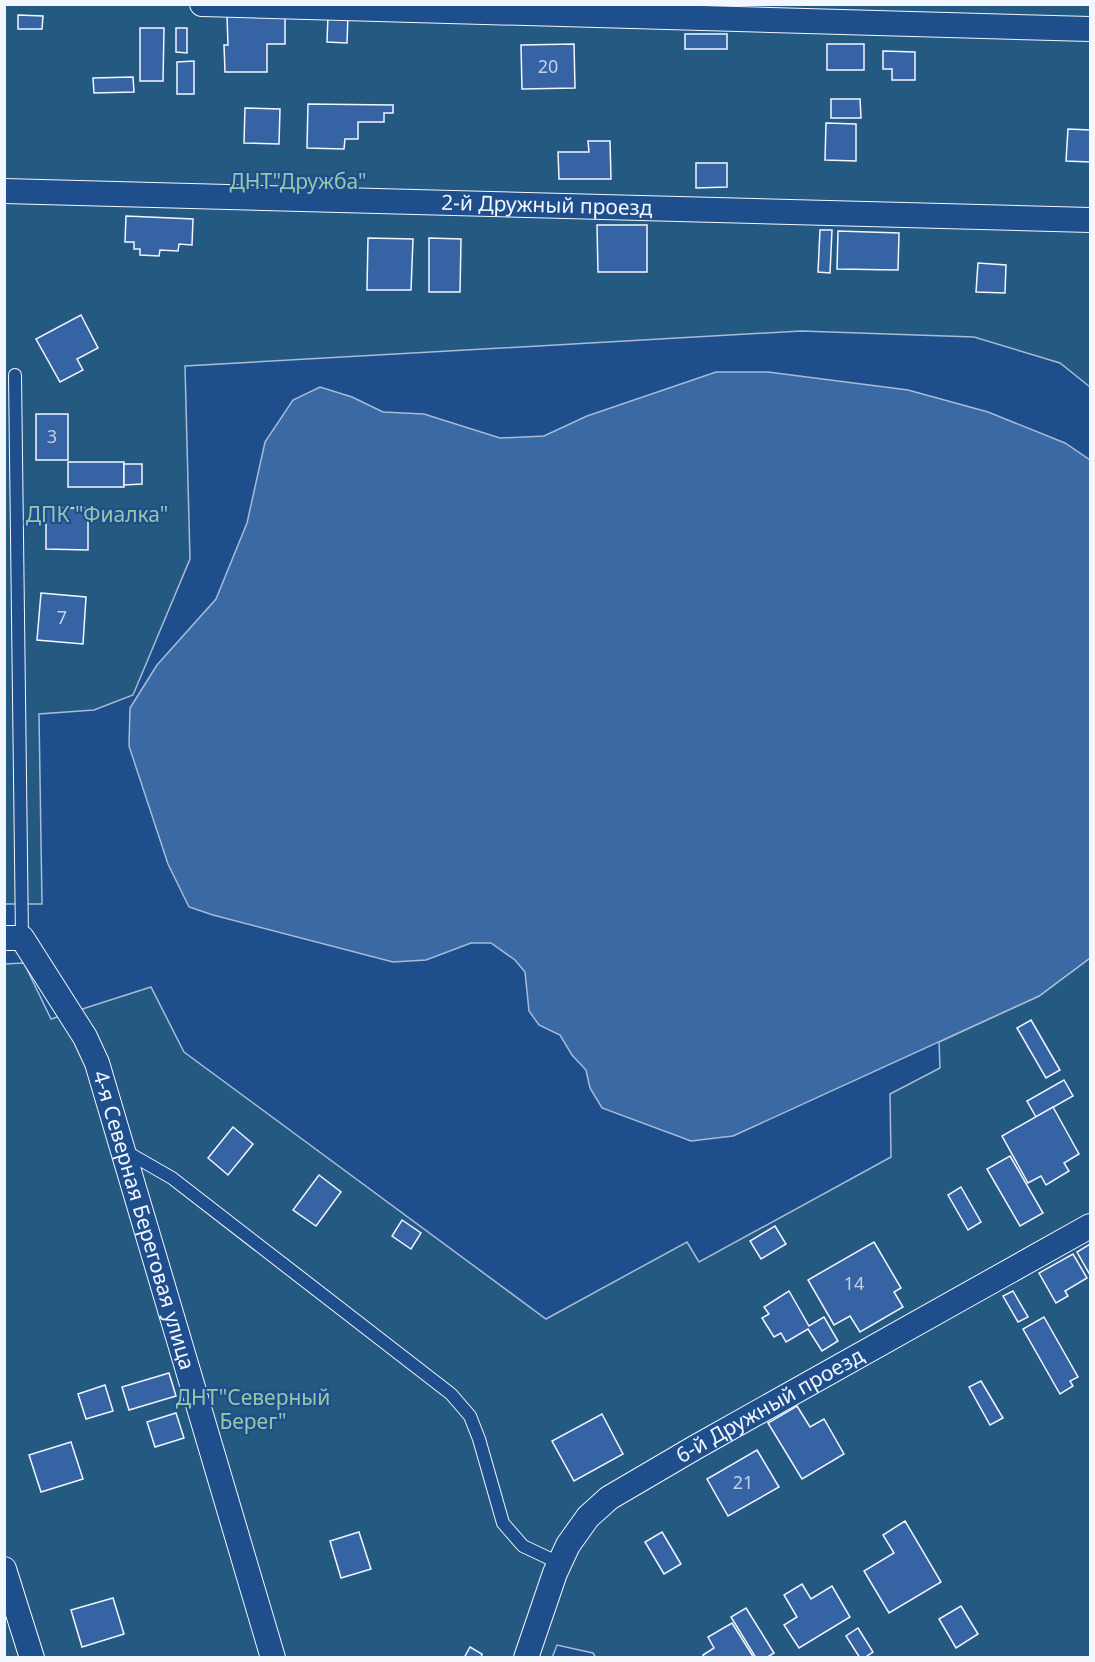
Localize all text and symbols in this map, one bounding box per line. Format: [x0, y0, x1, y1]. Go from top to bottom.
house number: 20 [538, 54, 558, 78]
park label: ДНТ"Дружба" [230, 167, 366, 195]
street label: 2-й Дружный проезд [441, 188, 653, 221]
house number: 3 [47, 424, 57, 448]
park label: ДПК "Фиалка" [26, 500, 168, 528]
house number: 7 [57, 605, 67, 629]
street label: 4-я Северная Береговая улица [87, 1067, 202, 1373]
house number: 14 [844, 1271, 864, 1295]
street label: 6-й Дружный проезд [670, 1341, 869, 1469]
park label: ДНТ"Северный Берег" [176, 1383, 330, 1435]
house number: 21 [733, 1470, 753, 1494]

